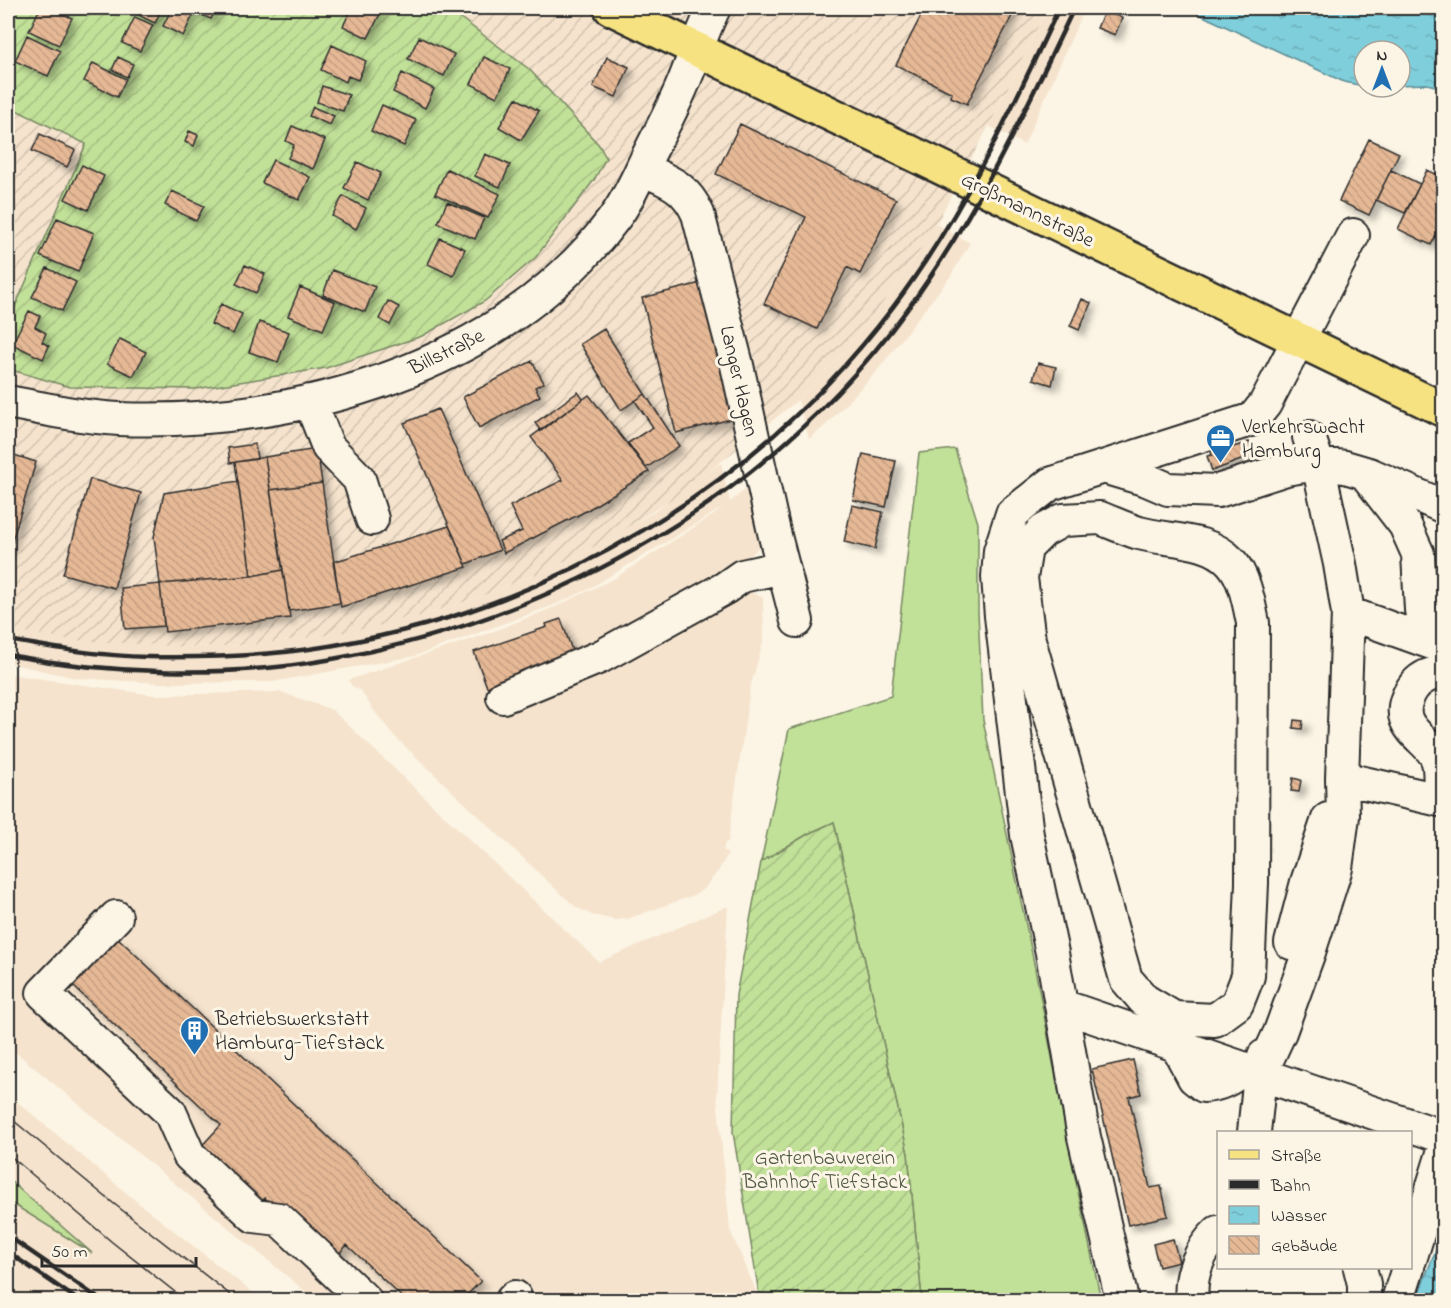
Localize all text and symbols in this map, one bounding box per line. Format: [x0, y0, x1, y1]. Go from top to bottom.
north arrow [1352, 39, 1412, 99]
text: N [1377, 44, 1388, 68]
street label: Großmannstraße [955, 165, 1100, 256]
street label: Billstraße [403, 321, 490, 384]
street label: Langer Hagen [709, 323, 765, 440]
place label: Verkehrswacht Hamburg [1241, 413, 1365, 469]
office icon: Verkehrswacht Hamburg [1205, 422, 1237, 464]
place label: Betriebswerkstatt Hamburg-Tiefstack [214, 1005, 385, 1061]
building icon: Betriebswerkstatt Hamburg-Tiefstack [178, 1014, 210, 1056]
legend [1217, 1131, 1412, 1269]
park label: Gartenbauverein Bahnhof Tiefstack [742, 1144, 908, 1198]
text: Straße [1271, 1144, 1322, 1170]
text: Bahn [1270, 1174, 1310, 1200]
text: Wasser [1271, 1204, 1327, 1230]
scale bar [42, 1230, 196, 1268]
text: Gebäude [1271, 1234, 1338, 1260]
text: 50 m [51, 1240, 88, 1266]

